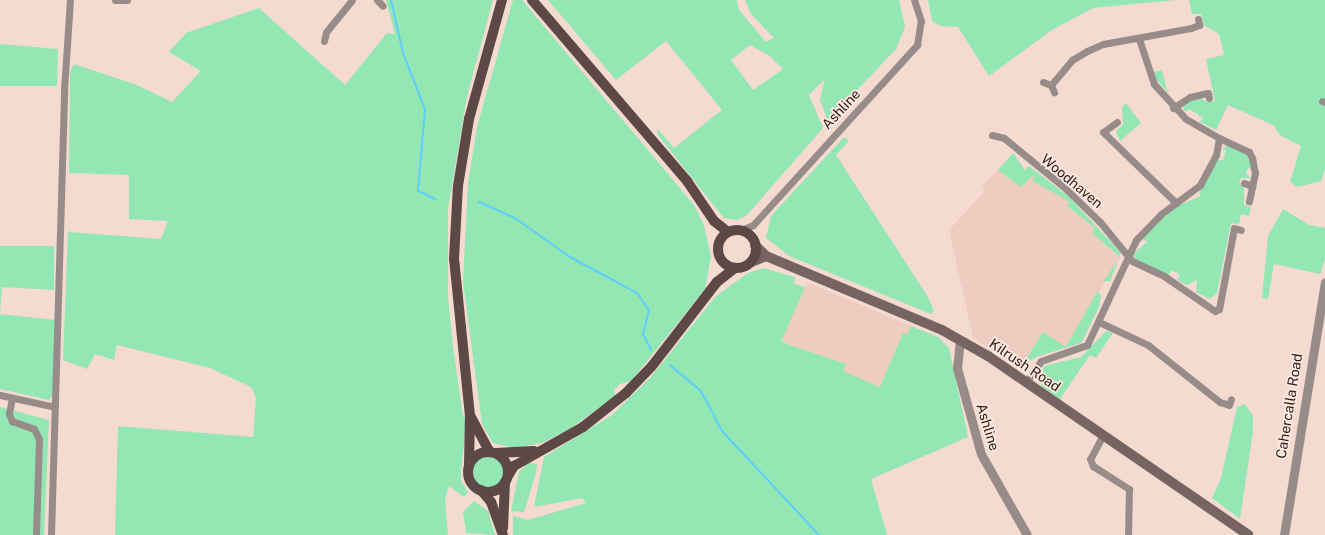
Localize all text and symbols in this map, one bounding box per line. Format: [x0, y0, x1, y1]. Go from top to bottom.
street label: Ashline [818, 85, 864, 133]
street label: Woodhaven [1038, 150, 1106, 212]
street label: Kilrush Road [986, 335, 1064, 395]
street label: Cahercalla Road [1272, 352, 1306, 460]
street label: Ashline [973, 401, 1003, 453]

